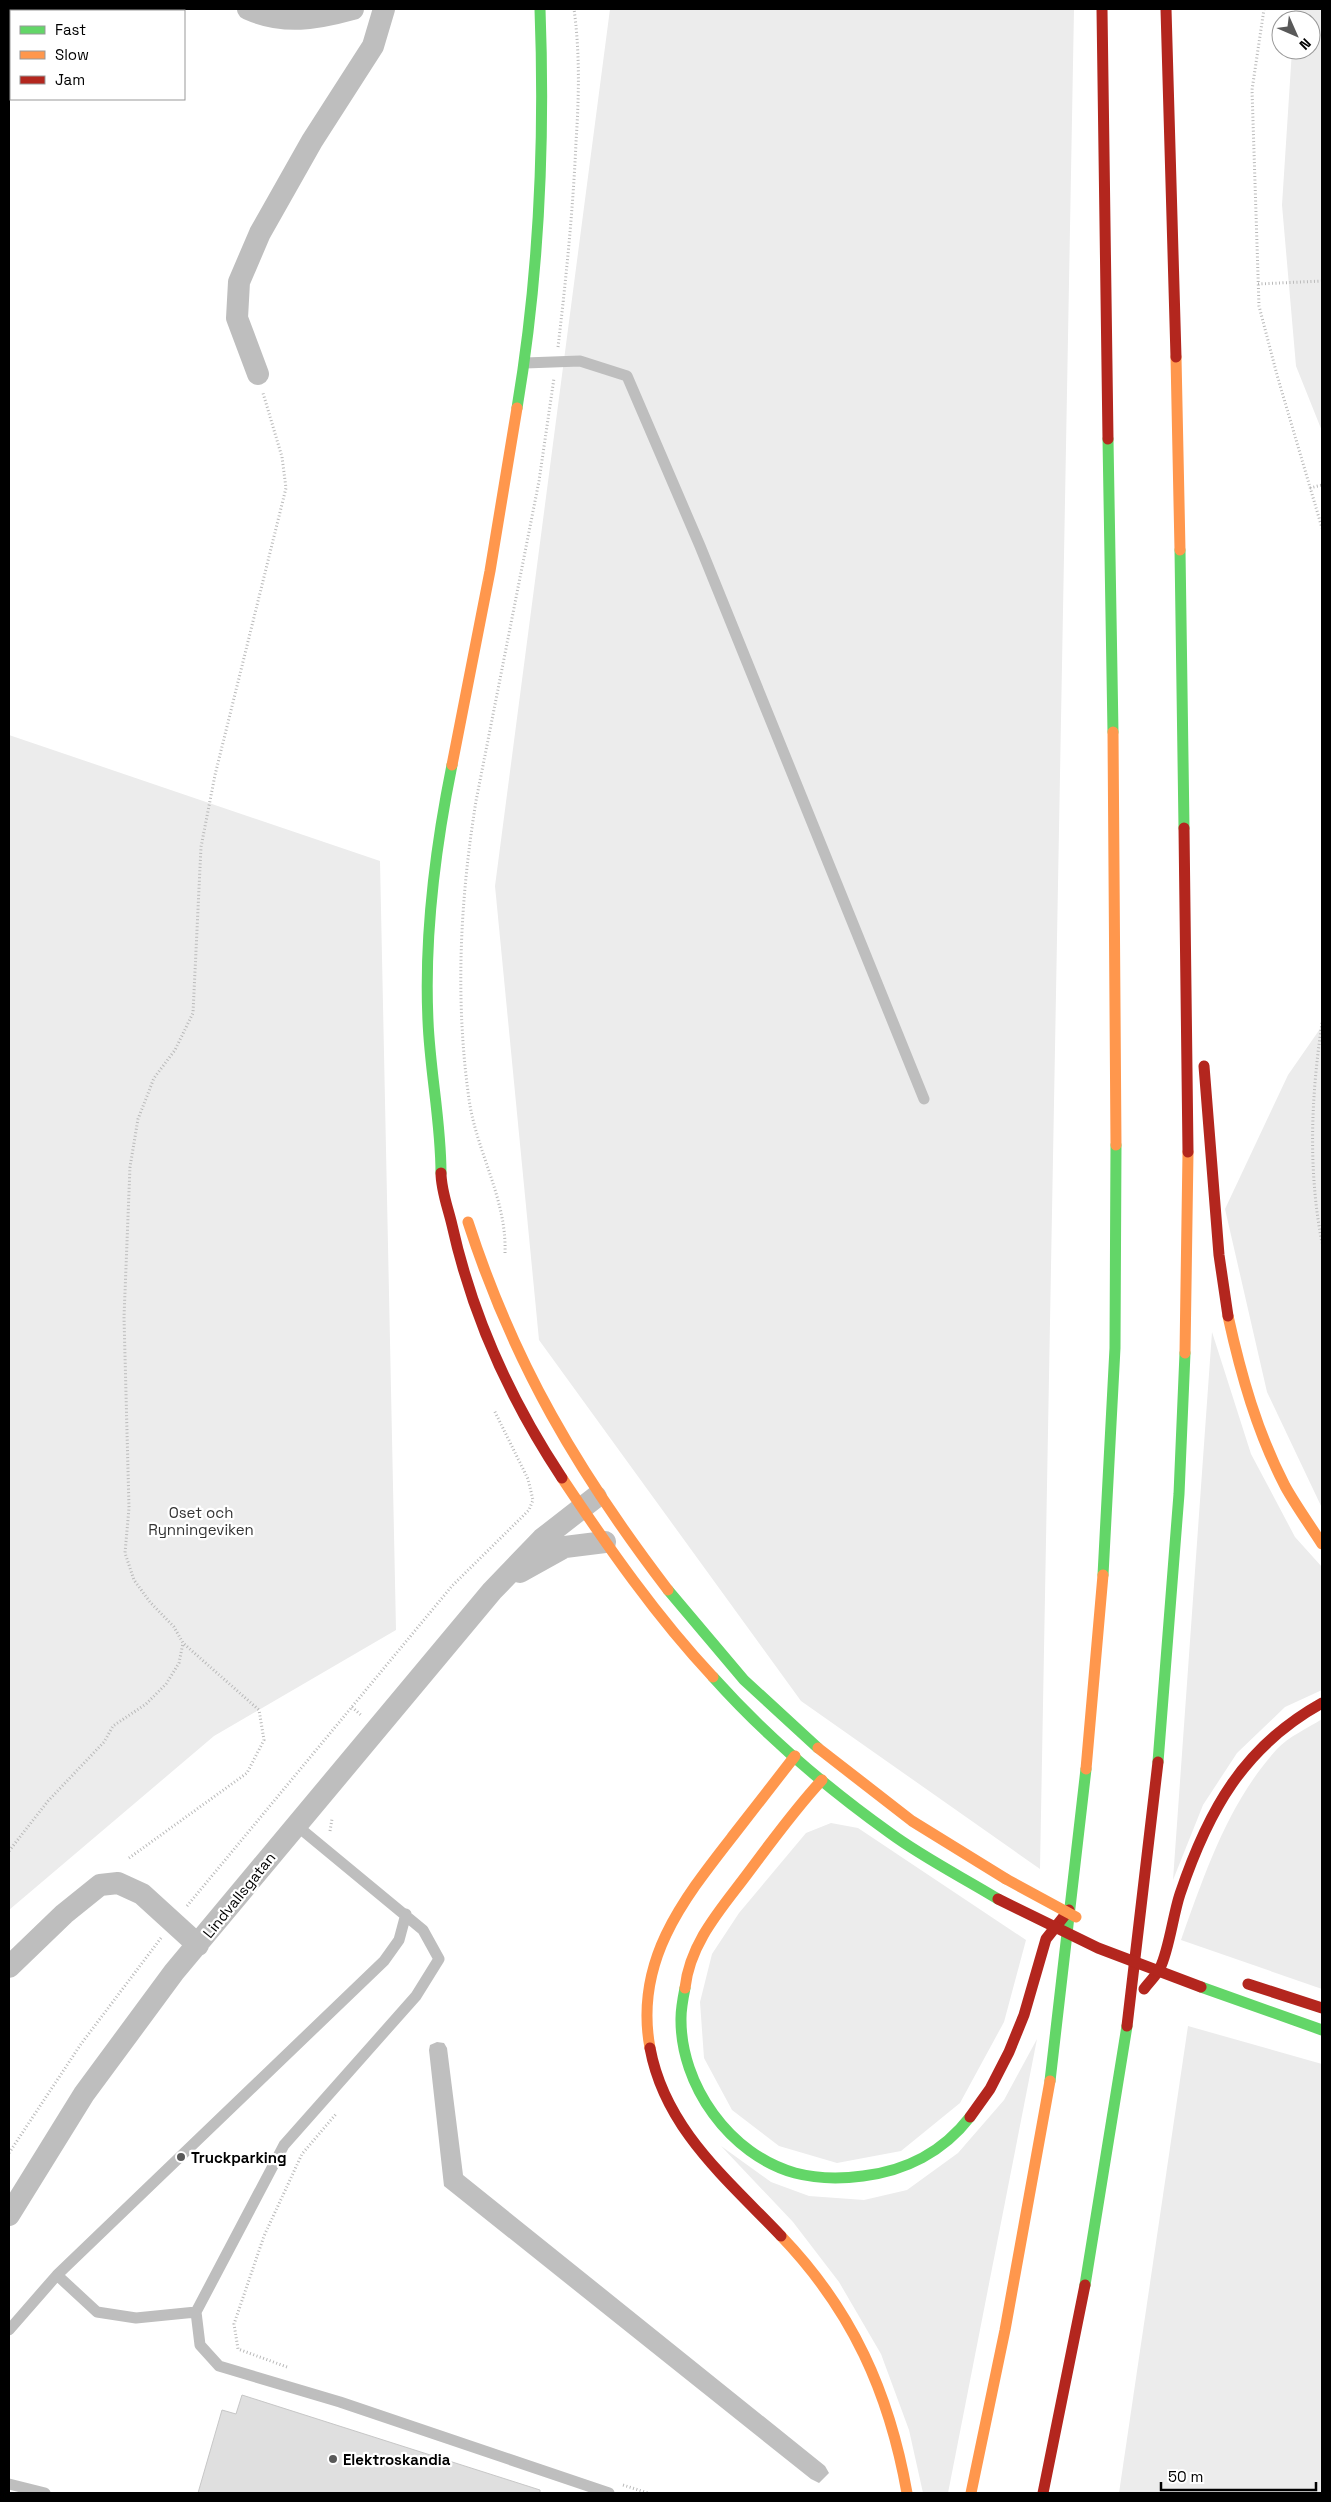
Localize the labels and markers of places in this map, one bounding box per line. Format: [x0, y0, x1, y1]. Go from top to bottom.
place label: Truckparking [191, 2148, 287, 2167]
marker: Truckparking [175, 2151, 187, 2163]
place label: Elektroskandia [343, 2450, 451, 2469]
marker: Elektroskandia [327, 2453, 339, 2465]

